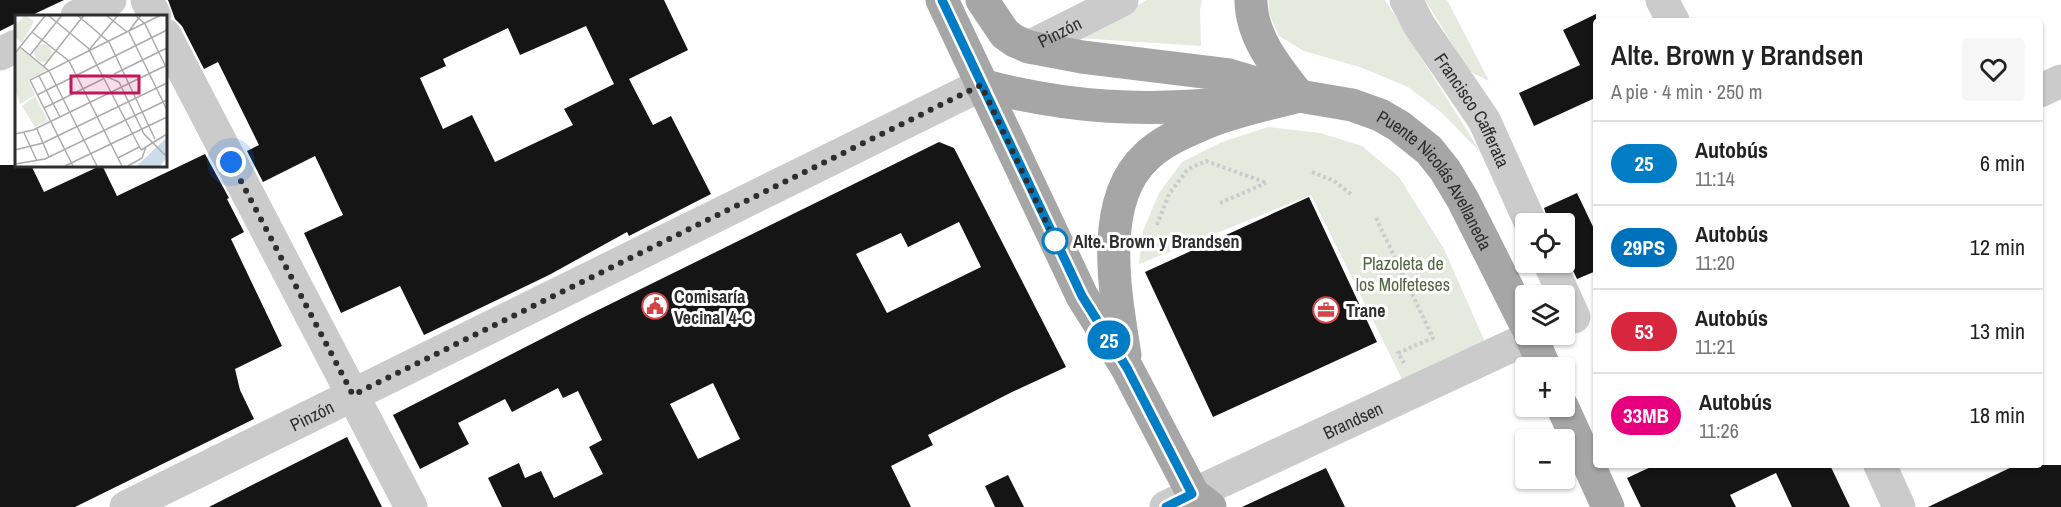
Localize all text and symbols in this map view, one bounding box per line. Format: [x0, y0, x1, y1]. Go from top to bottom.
street label: Pinzón [1033, 10, 1086, 53]
inset map [15, 15, 166, 166]
text: Alte. Brown y Brandsen [1611, 36, 1864, 74]
button: heart [1962, 38, 2025, 101]
street label: Francisco Cafferata [1429, 48, 1516, 171]
text: A pie · 4 min · 250 m [1611, 78, 1762, 105]
street label: Puente Nicolás Avellaneda [1373, 104, 1499, 254]
text: Autobús [1695, 135, 1768, 165]
your location [216, 147, 246, 177]
text: 6 min [1980, 148, 2025, 178]
text: 25 [1634, 149, 1654, 178]
text: 11:14 [1695, 165, 1735, 192]
map controls [1515, 213, 1575, 489]
button: locate [1515, 213, 1575, 273]
text: Autobús [1695, 219, 1768, 249]
marker: Alte. Brown y Brandsen [1042, 228, 1068, 254]
place label: Alte. Brown y Brandsen [1073, 229, 1240, 254]
text: 12 min [1970, 232, 2025, 262]
text: 29PS [1623, 233, 1665, 262]
text: 11:20 [1695, 249, 1735, 276]
park label: Plazoleta de los Molfeteses [1356, 251, 1450, 297]
place label: Comisaría Vecinal 4-C [674, 284, 753, 330]
button: layers [1515, 285, 1575, 345]
public building icon: Comisaría Vecinal 4-C [640, 291, 670, 321]
office icon: Trane [1311, 295, 1341, 325]
place label: Trane [1346, 298, 1385, 323]
text: Autobús [1695, 303, 1768, 333]
text: 13 min [1970, 316, 2025, 346]
text: 53 [1634, 317, 1654, 346]
line badge: 25 [1082, 320, 1136, 360]
text: 25 [1099, 326, 1119, 355]
text: 11:21 [1695, 333, 1735, 360]
button: + [1515, 357, 1575, 417]
text: Autobús [1699, 387, 1772, 417]
street label: Pinzón [285, 394, 338, 437]
street label: Brandsen [1319, 395, 1387, 445]
text: 18 min [1970, 400, 2025, 430]
text: 33MB [1623, 401, 1669, 430]
text: 11:26 [1699, 417, 1739, 444]
button: − [1515, 429, 1575, 489]

